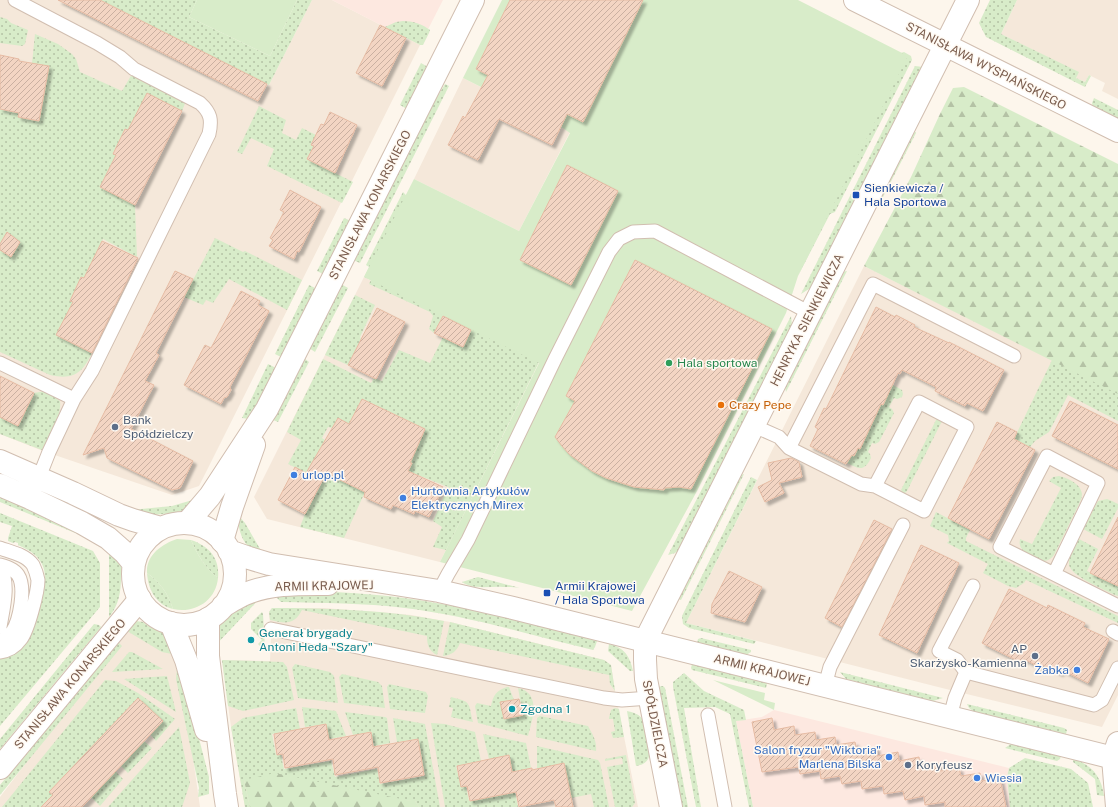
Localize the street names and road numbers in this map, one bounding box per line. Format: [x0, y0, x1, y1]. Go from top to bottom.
street label: STANISŁAWA WYSPIAŃSKIEGO [903, 19, 1069, 113]
street label: STANISŁAWA KONARSKIEGO [326, 128, 414, 282]
street label: HENRYKA SIENKIEWICZA [767, 251, 847, 389]
street label: ARMII KRAJOWEJ [274, 578, 374, 594]
street label: STANISŁAWA KONARSKIEGO [11, 616, 129, 752]
street label: ARMII KRAJOWEJ [712, 651, 812, 689]
street label: SPÓŁDZIELCZA [640, 679, 670, 769]

